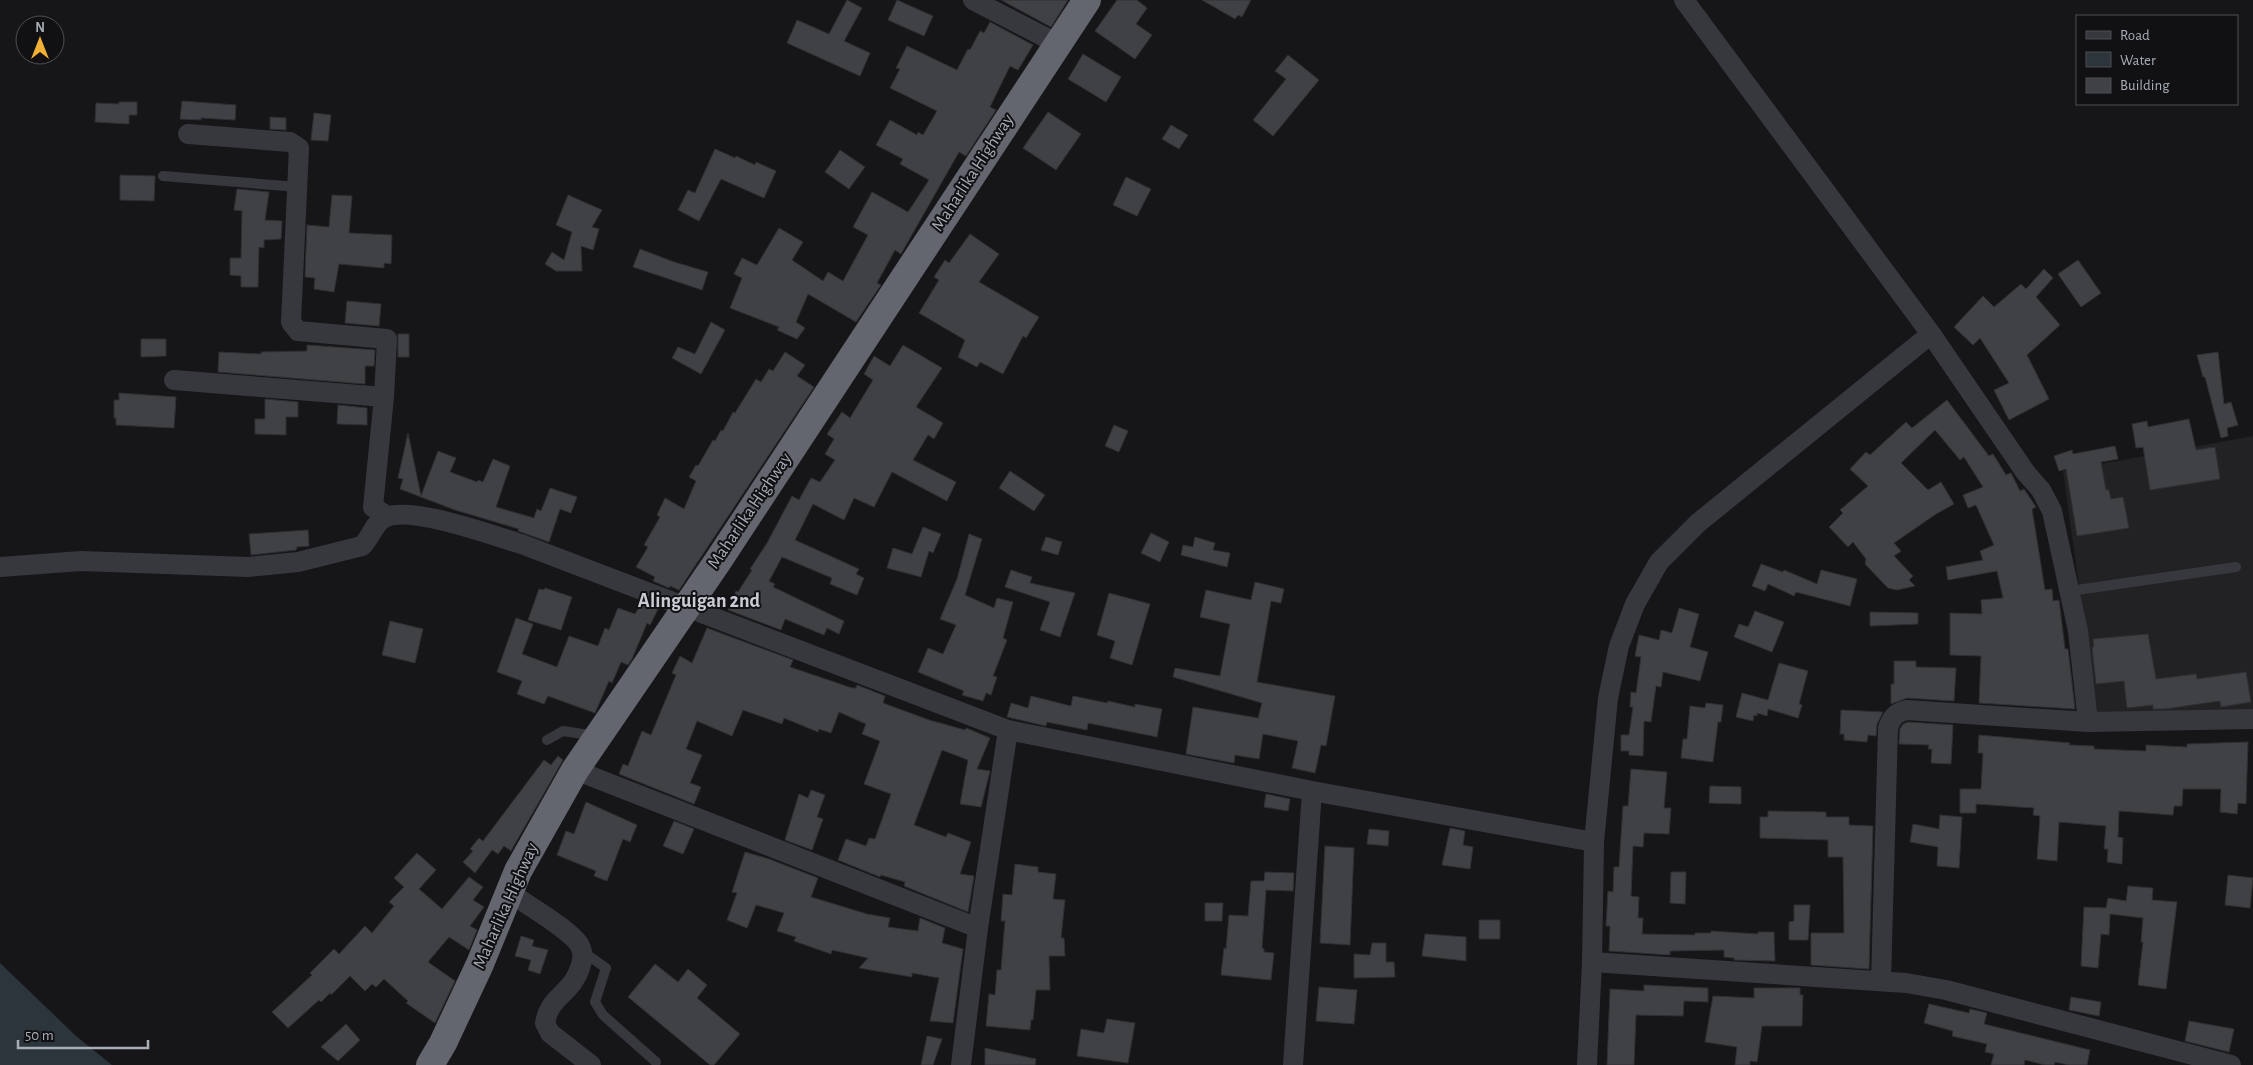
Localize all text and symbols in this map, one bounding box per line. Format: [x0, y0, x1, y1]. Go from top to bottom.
north arrow [15, 15, 65, 65]
legend [2076, 15, 2238, 105]
text: N [35, 21, 45, 35]
text: Road [2120, 28, 2150, 43]
text: Water [2120, 53, 2156, 68]
text: Building [2120, 78, 2170, 93]
street label: Maharlika Highway [929, 111, 1018, 235]
street label: Maharlika Highway [705, 449, 796, 572]
district label: Alinguigan 2nd [638, 591, 761, 611]
street label: Maharlika Highway [470, 840, 542, 972]
scale bar [18, 1018, 148, 1050]
text: 50 m [25, 1028, 54, 1043]

